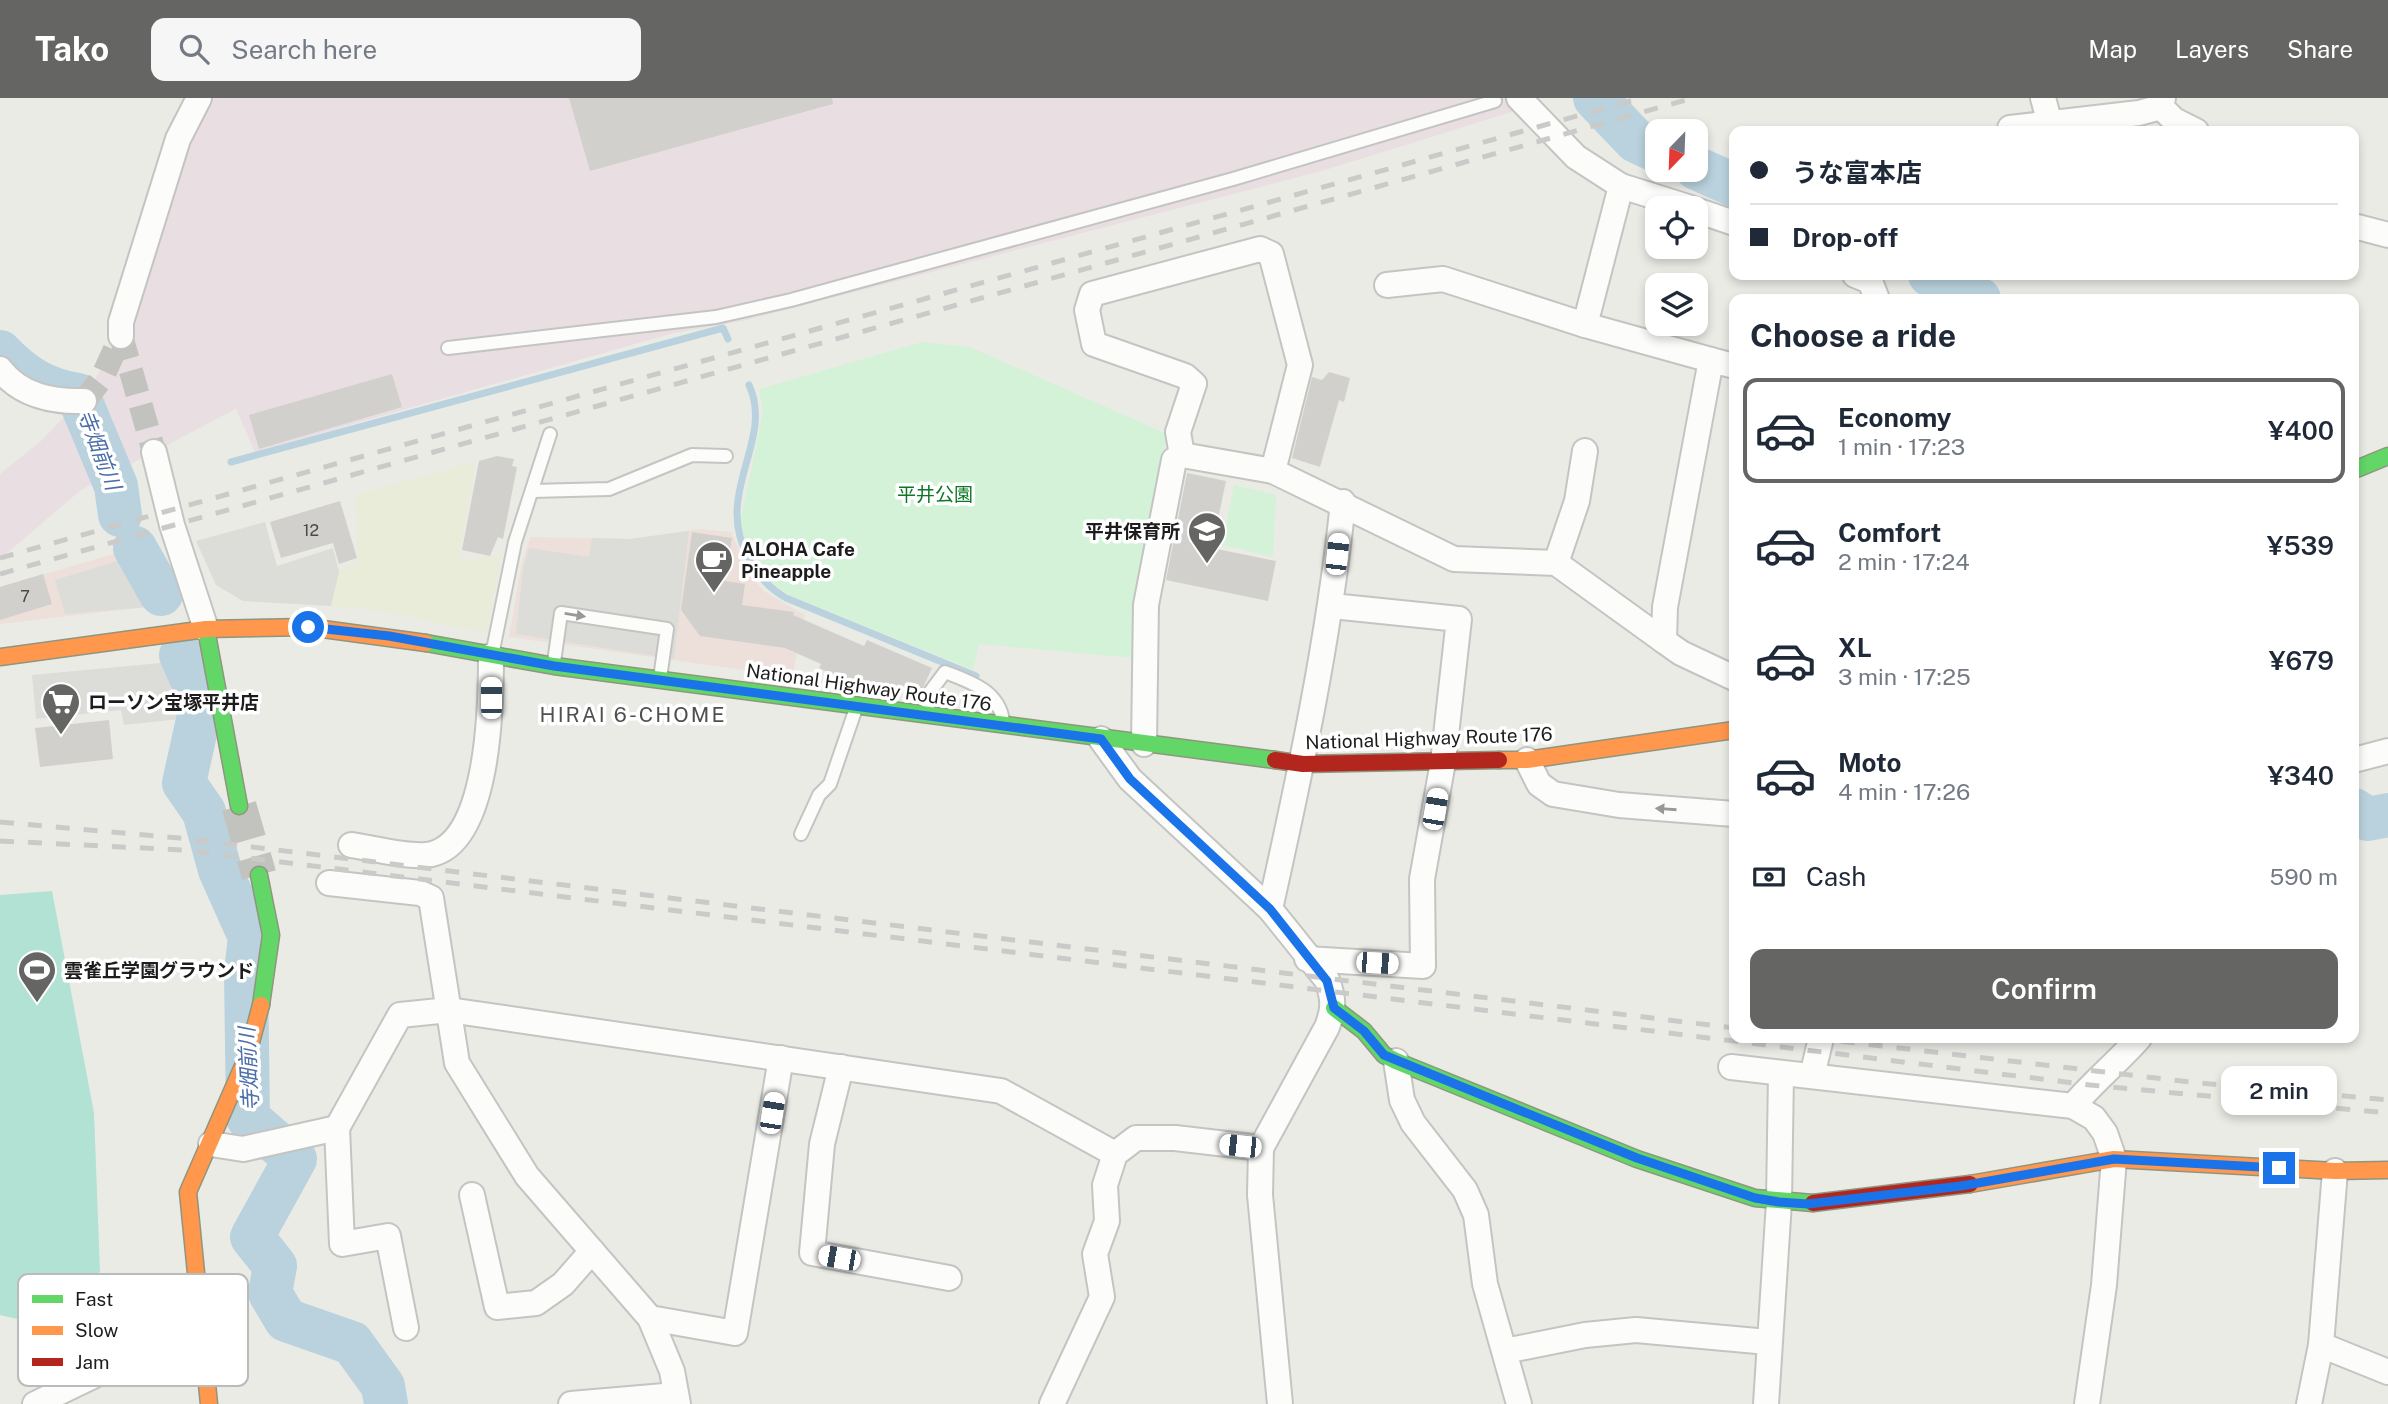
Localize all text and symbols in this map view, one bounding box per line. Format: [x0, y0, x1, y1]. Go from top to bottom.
search box [151, 18, 641, 81]
text: Tako [35, 30, 109, 68]
icon: search [175, 30, 213, 68]
text: Search here [231, 34, 377, 65]
text: Map [2088, 35, 2137, 63]
text: Layers [2175, 35, 2249, 63]
text: Share [2287, 35, 2353, 63]
north arrow [1645, 119, 1708, 182]
map controls [1645, 119, 1708, 336]
text: うな富本店 [1792, 157, 1922, 188]
button: locate [1645, 196, 1708, 259]
text: Drop-off [1792, 222, 1898, 253]
button: layers [1645, 273, 1708, 336]
text: Choose a ride [1750, 317, 1956, 354]
icon: car [1754, 399, 1817, 462]
text: Economy [1838, 402, 1951, 433]
water label: 寺畑前川 [73, 406, 127, 495]
text: ¥400 [2268, 415, 2334, 446]
text: 1 min · 17:23 [1838, 433, 1965, 460]
park label: 平井公園 [897, 483, 973, 505]
school or university icon: 平井保育所 [1186, 510, 1228, 565]
icon: car [1754, 514, 1817, 577]
text: Comfort [1838, 517, 1941, 548]
place label: 平井保育所 [1085, 520, 1180, 542]
house number: 12 [303, 521, 319, 540]
text: ¥539 [2267, 530, 2334, 561]
car [1325, 532, 1350, 576]
place label: ALOHA Cafe Pineapple [741, 538, 855, 582]
cafe icon: ALOHA Cafe Pineapple [693, 539, 735, 594]
text: 2 min · 17:24 [1838, 548, 1970, 575]
house number: 7 [20, 587, 30, 606]
one-way arrow [564, 610, 586, 621]
route start [292, 611, 324, 643]
icon: car [1754, 629, 1817, 692]
text: XL [1838, 632, 1872, 663]
text: ¥679 [2269, 645, 2334, 676]
street label: National Highway Route 176 [745, 659, 993, 715]
text: 3 min · 17:25 [1838, 663, 1971, 690]
car [481, 677, 502, 719]
supermarket icon: ローソン宝塚平井店 [40, 681, 82, 736]
place label: ローソン宝塚平井店 [88, 691, 259, 713]
district label: HIRAI 6-CHOME [540, 702, 726, 727]
street label: National Highway Route 176 [1305, 723, 1553, 753]
icon: car [1754, 744, 1817, 807]
text: Moto [1838, 747, 1901, 778]
text: ¥340 [2268, 760, 2334, 791]
text: 4 min · 17:26 [1838, 778, 1970, 805]
car [1422, 786, 1449, 832]
one-way arrow [1655, 803, 1677, 814]
icon: cash [1750, 858, 1788, 896]
text: Cash [1806, 861, 1866, 892]
text: 590 m [2269, 863, 2338, 890]
sports icon: 雲雀丘学園グラウンド [16, 949, 58, 1004]
button: Confirm [1750, 949, 2338, 1029]
car [1356, 951, 1399, 975]
place label: 雲雀丘学園グラウンド [64, 959, 254, 981]
water label: 寺畑前川 [234, 1024, 263, 1112]
callout: 2 min [2221, 1066, 2337, 1116]
text: 2 min [2249, 1077, 2309, 1104]
car [759, 1091, 786, 1135]
car [1219, 1133, 1262, 1159]
route end [2263, 1152, 2295, 1184]
car [817, 1244, 862, 1272]
legend [18, 1274, 248, 1386]
text: Fast [75, 1288, 113, 1310]
text: Slow [75, 1319, 119, 1341]
text: Jam [75, 1351, 109, 1373]

